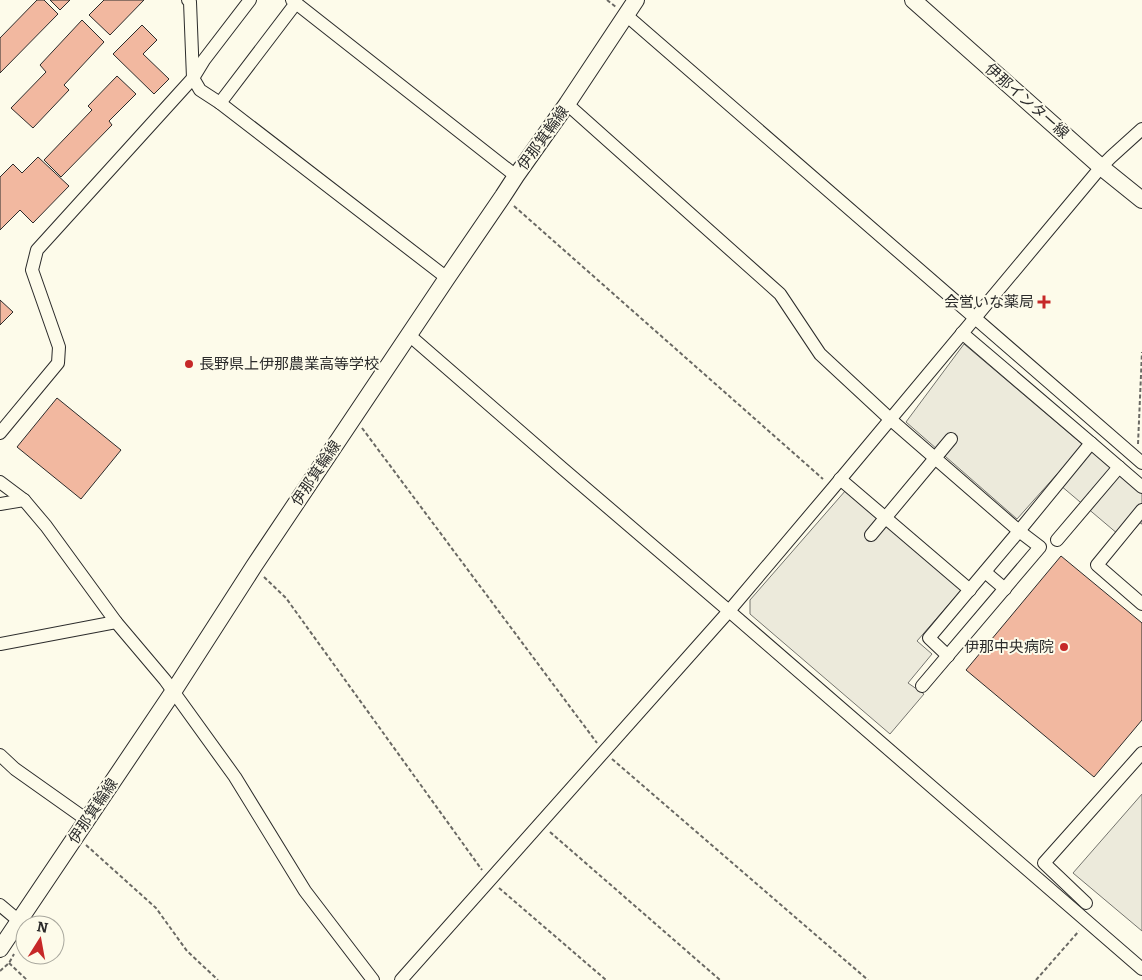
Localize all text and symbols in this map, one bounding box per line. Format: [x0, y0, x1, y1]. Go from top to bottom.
street label: 伊那インター線 [981, 60, 1073, 142]
street label: 伊那箕輪線 [514, 102, 572, 174]
place label: 会営いな薬局 [944, 293, 1034, 311]
marker: 会営いな薬局 [1038, 296, 1050, 308]
place label: 長野県上伊那農業高等学校 [199, 355, 379, 373]
marker: 長野県上伊那農業高等学校 [183, 358, 195, 370]
street label: 伊那箕輪線 [288, 437, 344, 509]
place label: 伊那中央病院 [964, 638, 1054, 656]
marker: 伊那中央病院 [1058, 641, 1070, 653]
street label: 伊那箕輪線 [65, 775, 121, 847]
north arrow [15, 915, 65, 965]
text: N [35, 918, 49, 937]

